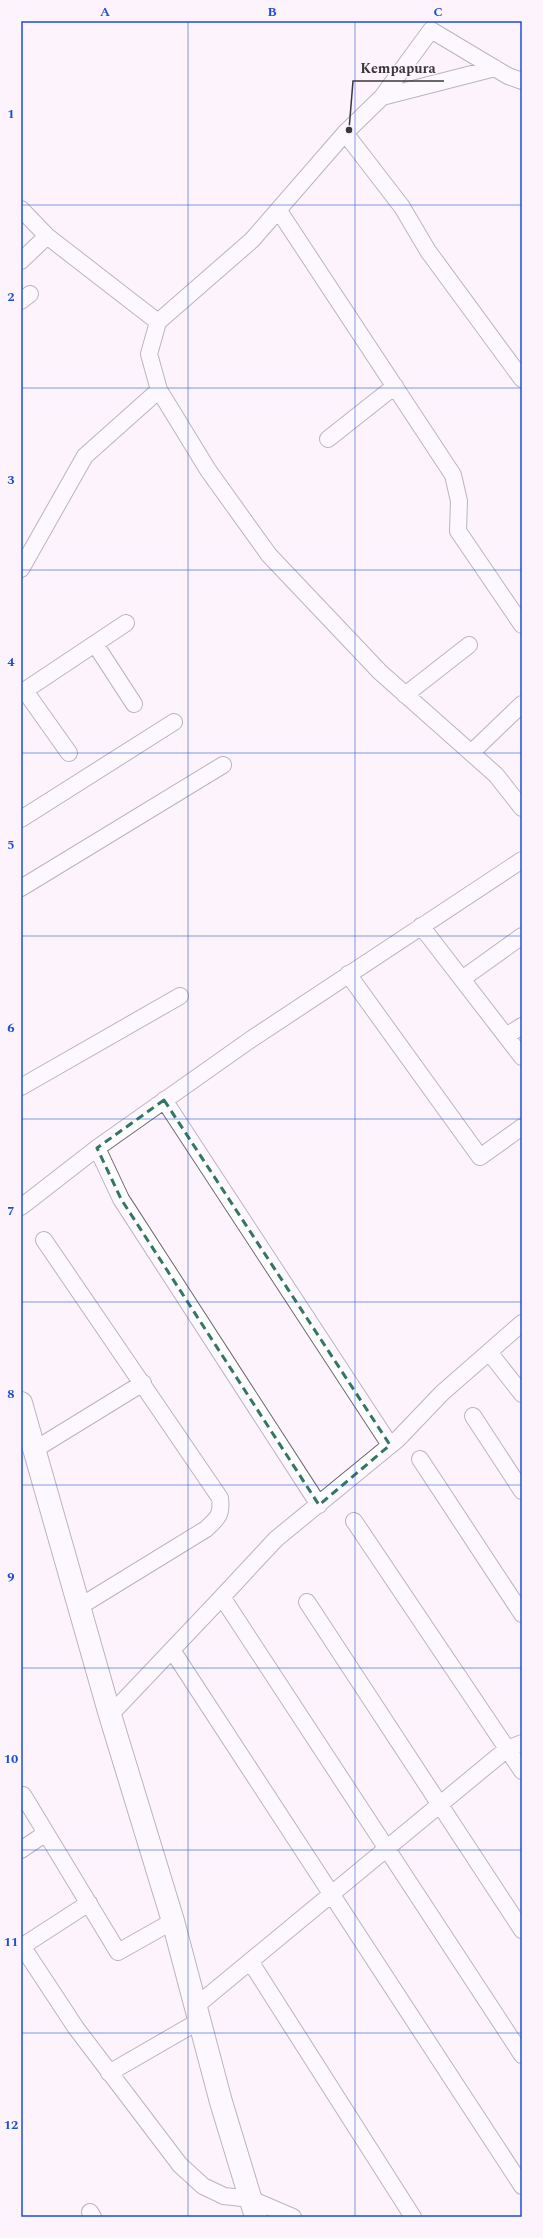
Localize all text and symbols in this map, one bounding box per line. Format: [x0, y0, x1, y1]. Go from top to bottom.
text: A [100, 2, 110, 22]
text: B [267, 2, 277, 22]
text: C [433, 2, 443, 22]
callout: Kempapura [353, 55, 444, 81]
text: Kempapura [360, 58, 436, 79]
text: 1 [7, 104, 15, 124]
text: 2 [7, 287, 15, 307]
text: 3 [7, 470, 15, 490]
text: 4 [7, 652, 15, 672]
text: 5 [7, 835, 15, 855]
text: 6 [7, 1018, 15, 1038]
text: 7 [7, 1201, 15, 1221]
text: 8 [7, 1384, 15, 1404]
text: 9 [7, 1567, 15, 1587]
text: 10 [4, 1749, 18, 1769]
text: 11 [4, 1932, 18, 1952]
text: 12 [4, 2115, 18, 2135]

